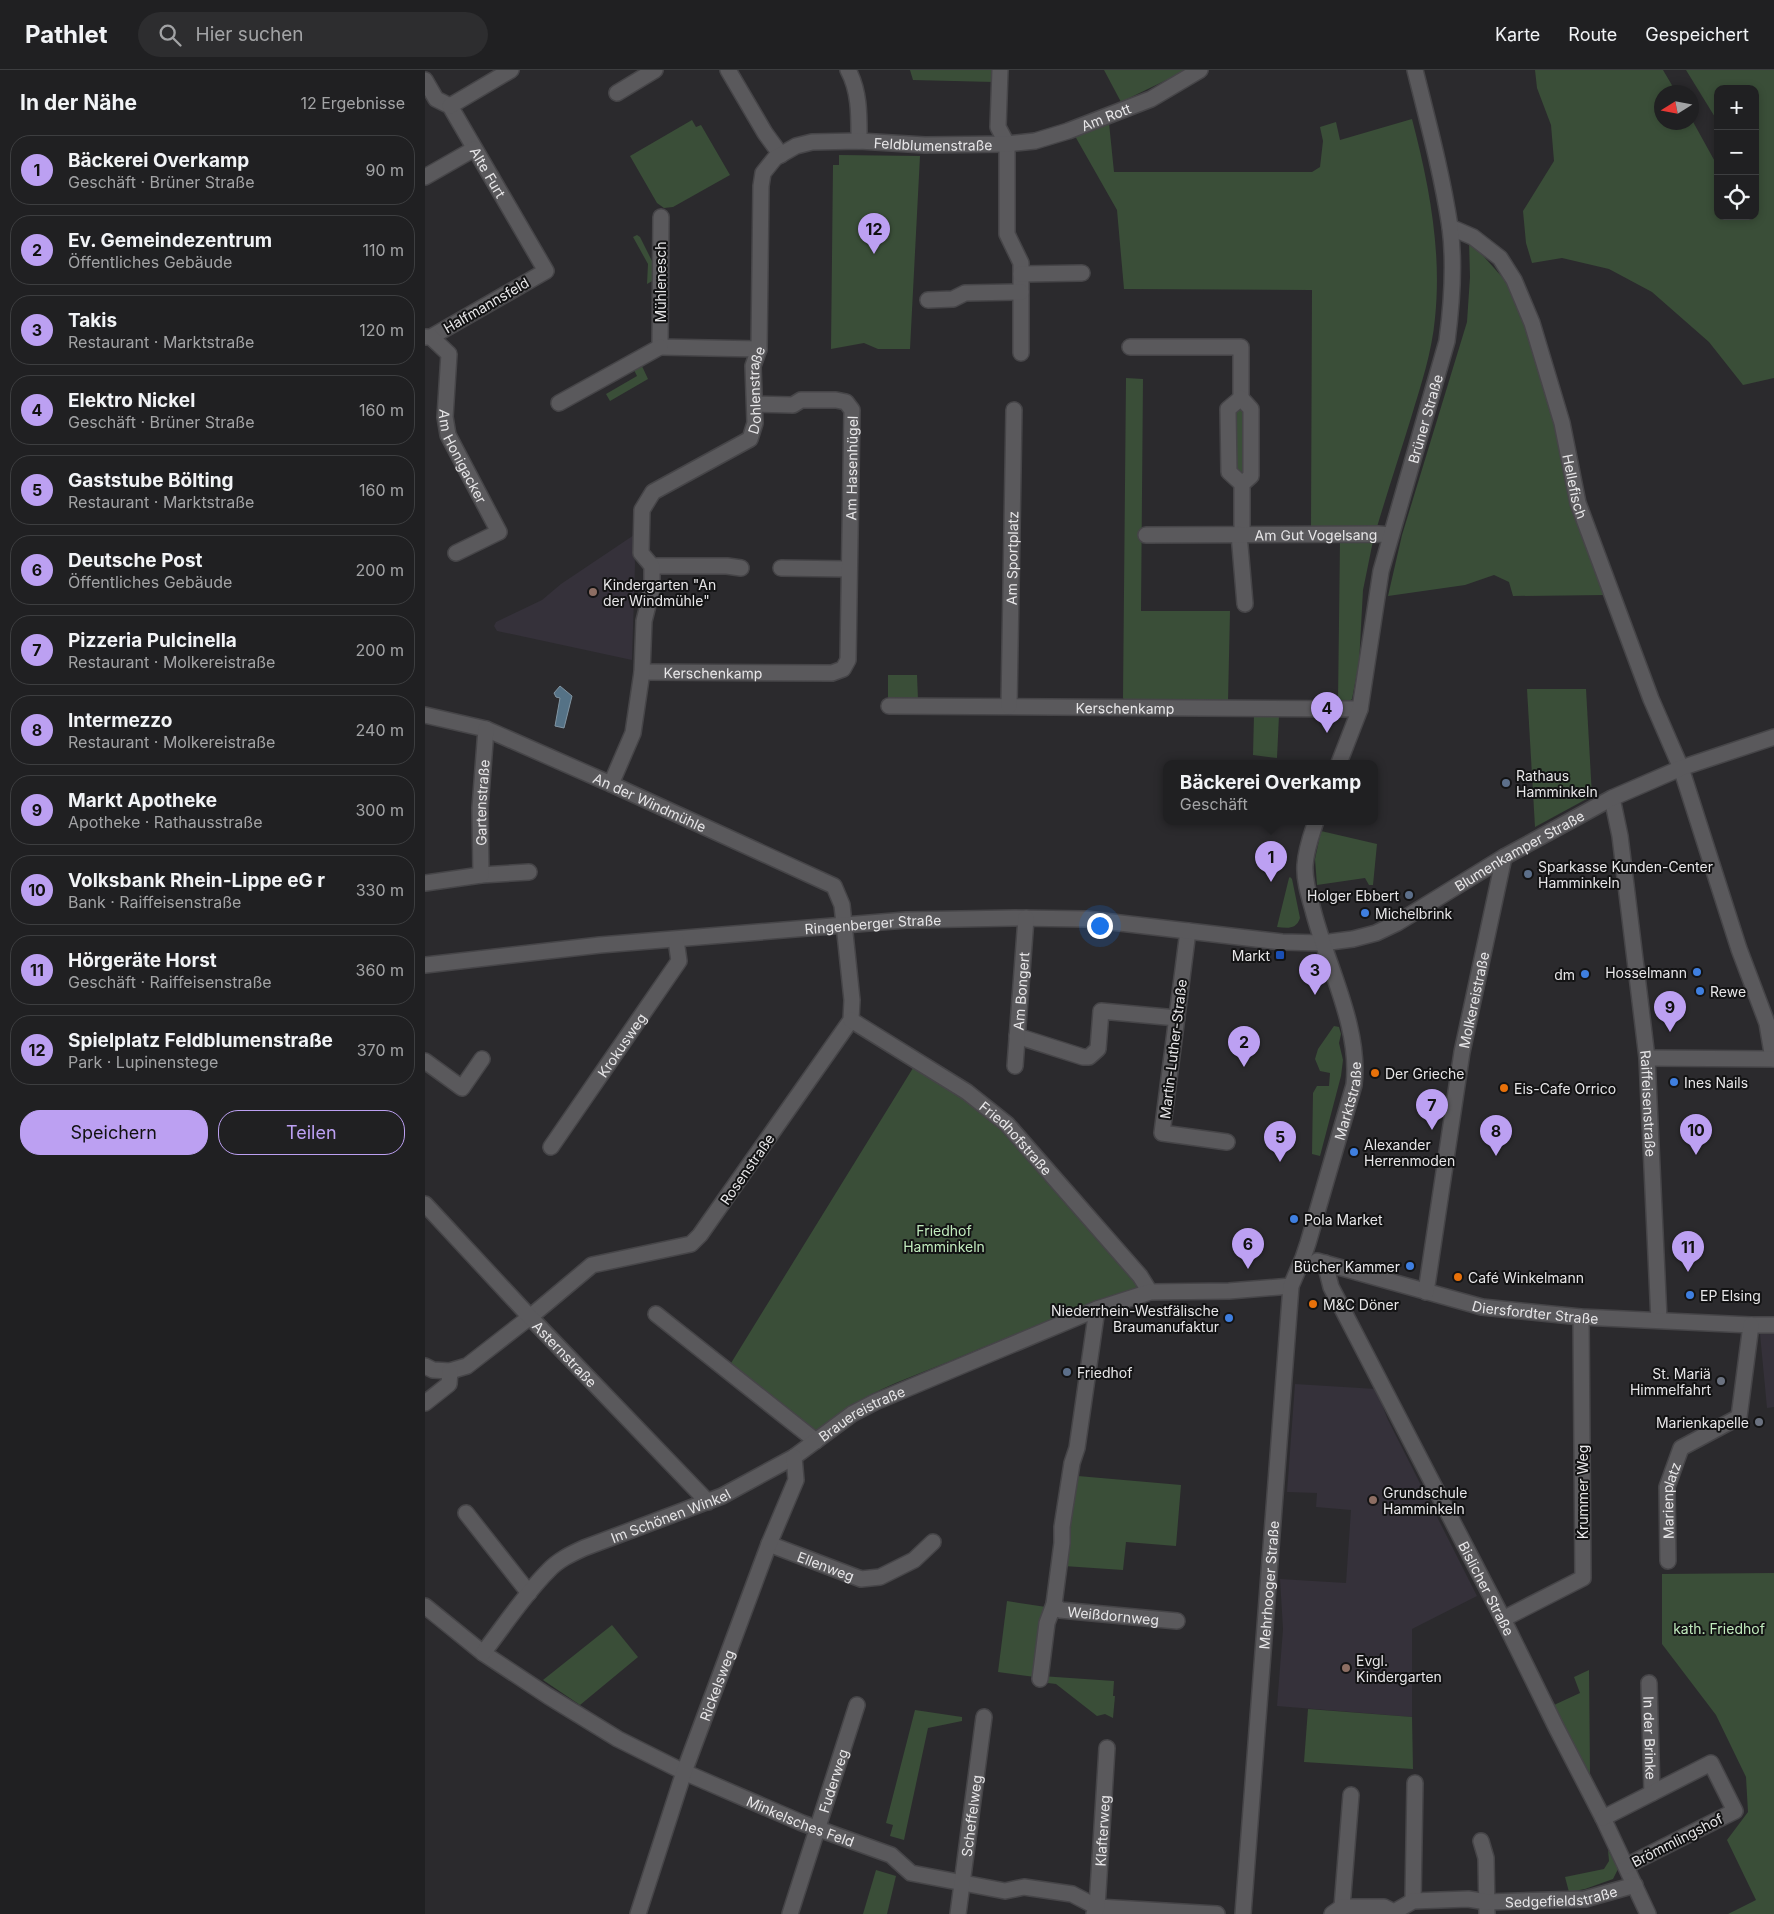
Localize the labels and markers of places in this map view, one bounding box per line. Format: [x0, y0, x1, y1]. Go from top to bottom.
pin: 12 [858, 213, 890, 254]
place label: Kindergarten "An der Windmühle" [603, 576, 716, 609]
marker: Kindergarten "An der Windmühle" [587, 586, 599, 598]
pin: 4 [1311, 692, 1343, 733]
place label: Rathaus Hamminkeln [1516, 767, 1598, 800]
marker: Rathaus Hamminkeln [1500, 777, 1512, 789]
pin: 1 [1255, 841, 1287, 882]
place label: Sparkasse Kunden-Center Hamminkeln [1538, 858, 1713, 891]
marker: Sparkasse Kunden-Center Hamminkeln [1522, 868, 1534, 880]
place label: Holger Ebbert [1307, 887, 1399, 904]
marker: Holger Ebbert [1403, 889, 1415, 901]
place label: Michelbrink [1375, 905, 1453, 922]
marker: Michelbrink [1359, 907, 1371, 919]
place label: Markt [1232, 947, 1270, 964]
marker: Markt [1274, 949, 1286, 961]
pin: 3 [1299, 954, 1331, 995]
place label: Hosselmann [1605, 964, 1687, 981]
place label: dm [1554, 966, 1575, 983]
marker: Hosselmann [1691, 966, 1703, 978]
marker: dm [1579, 968, 1591, 980]
place label: Rewe [1710, 983, 1746, 1000]
marker: Rewe [1694, 985, 1706, 997]
pin: 9 [1654, 991, 1686, 1032]
pin: 2 [1228, 1026, 1260, 1067]
place label: Der Grieche [1385, 1065, 1464, 1082]
marker: Der Grieche [1369, 1067, 1381, 1079]
place label: Ines Nails [1684, 1074, 1748, 1091]
marker: Ines Nails [1668, 1076, 1680, 1088]
place label: Eis-Cafe Orrico [1514, 1080, 1616, 1097]
marker: Eis-Cafe Orrico [1498, 1082, 1510, 1094]
pin: 7 [1416, 1089, 1448, 1130]
pin: 10 [1680, 1114, 1712, 1155]
pin: 8 [1480, 1115, 1512, 1156]
pin: 5 [1264, 1121, 1296, 1162]
place label: Alexander Herrenmoden [1364, 1136, 1455, 1169]
marker: Alexander Herrenmoden [1348, 1146, 1360, 1158]
place label: Pola Market [1304, 1211, 1383, 1228]
marker: Pola Market [1288, 1213, 1300, 1225]
pin: 6 [1232, 1228, 1264, 1269]
pin: 11 [1672, 1231, 1704, 1272]
place label: Bücher Kammer [1294, 1258, 1400, 1275]
marker: Bücher Kammer [1404, 1260, 1416, 1272]
place label: Café Winkelmann [1468, 1269, 1584, 1286]
marker: Café Winkelmann [1452, 1271, 1464, 1283]
place label: EP Elsing [1700, 1287, 1761, 1304]
marker: EP Elsing [1684, 1289, 1696, 1301]
place label: M&C Döner [1323, 1296, 1399, 1313]
marker: M&C Döner [1307, 1298, 1319, 1310]
place label: Niederrhein-Westfälische Braumanufaktur [1051, 1302, 1219, 1335]
marker: Niederrhein-Westfälische Braumanufaktur [1223, 1312, 1235, 1324]
place label: Friedhof [1077, 1364, 1132, 1381]
place label: St. Mariä Himmelfahrt [1630, 1365, 1711, 1398]
marker: Friedhof [1061, 1366, 1073, 1378]
marker: St. Mariä Himmelfahrt [1715, 1375, 1727, 1387]
place label: Marienkapelle [1656, 1414, 1749, 1431]
marker: Marienkapelle [1753, 1416, 1765, 1428]
place label: Grundschule Hamminkeln [1383, 1484, 1467, 1517]
marker: Grundschule Hamminkeln [1367, 1494, 1379, 1506]
place label: Evgl. Kindergarten [1356, 1652, 1442, 1685]
marker: Evgl. Kindergarten [1340, 1662, 1352, 1674]

